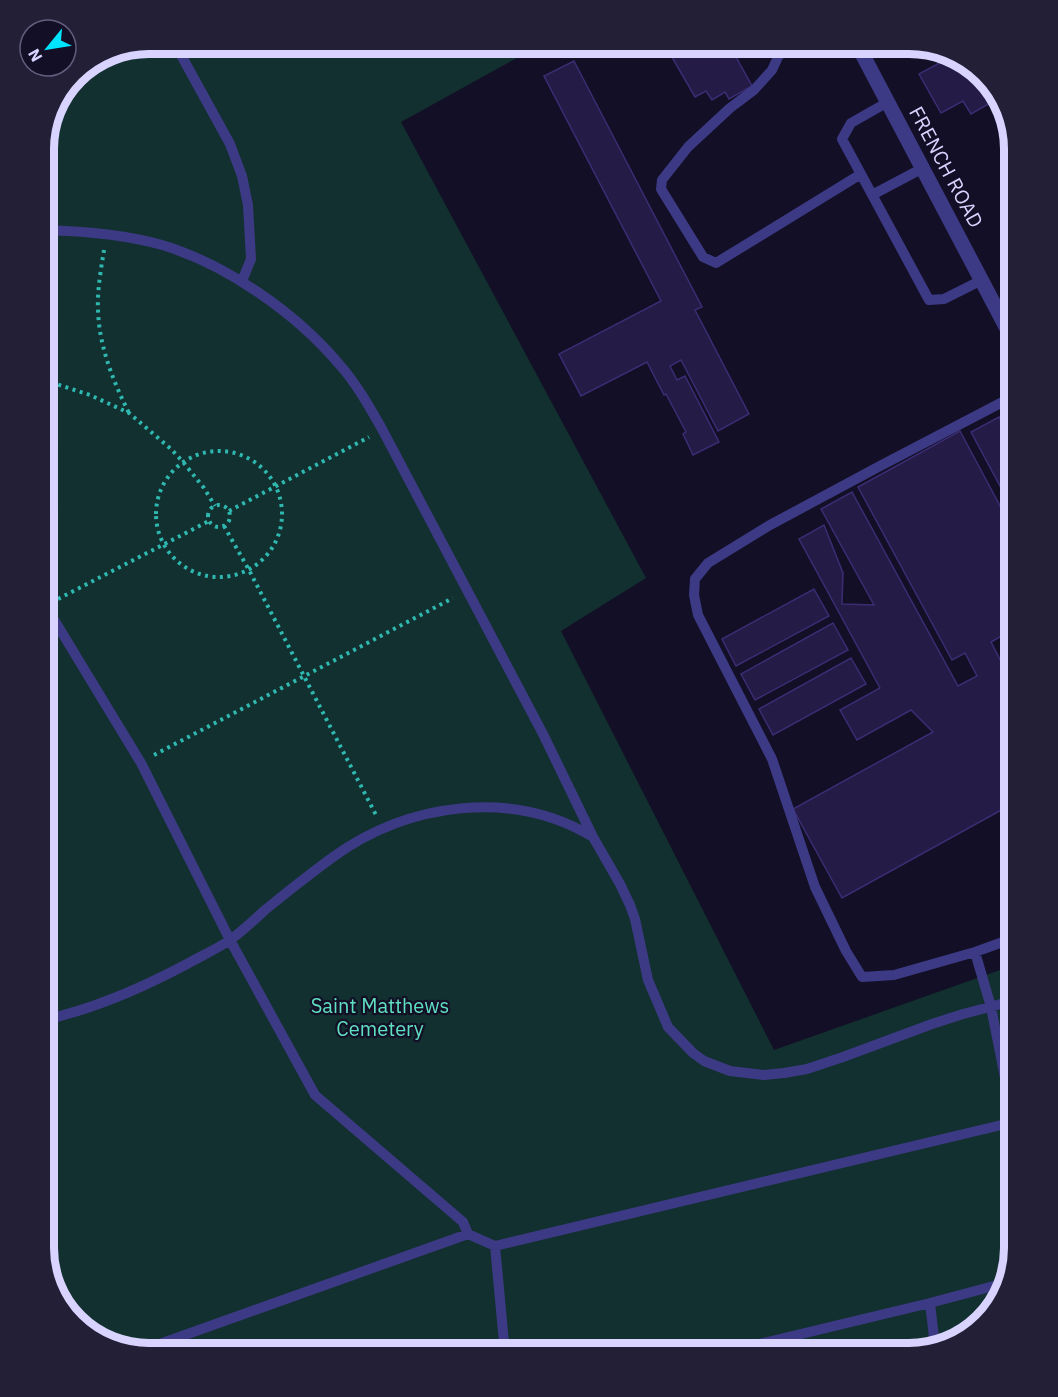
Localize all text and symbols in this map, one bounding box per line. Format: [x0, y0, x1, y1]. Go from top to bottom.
north arrow [18, 18, 78, 78]
text: N [23, 45, 47, 66]
street label: FRENCH ROAD [903, 101, 990, 232]
park label: Saint Matthews Cemetery [311, 992, 449, 1042]

